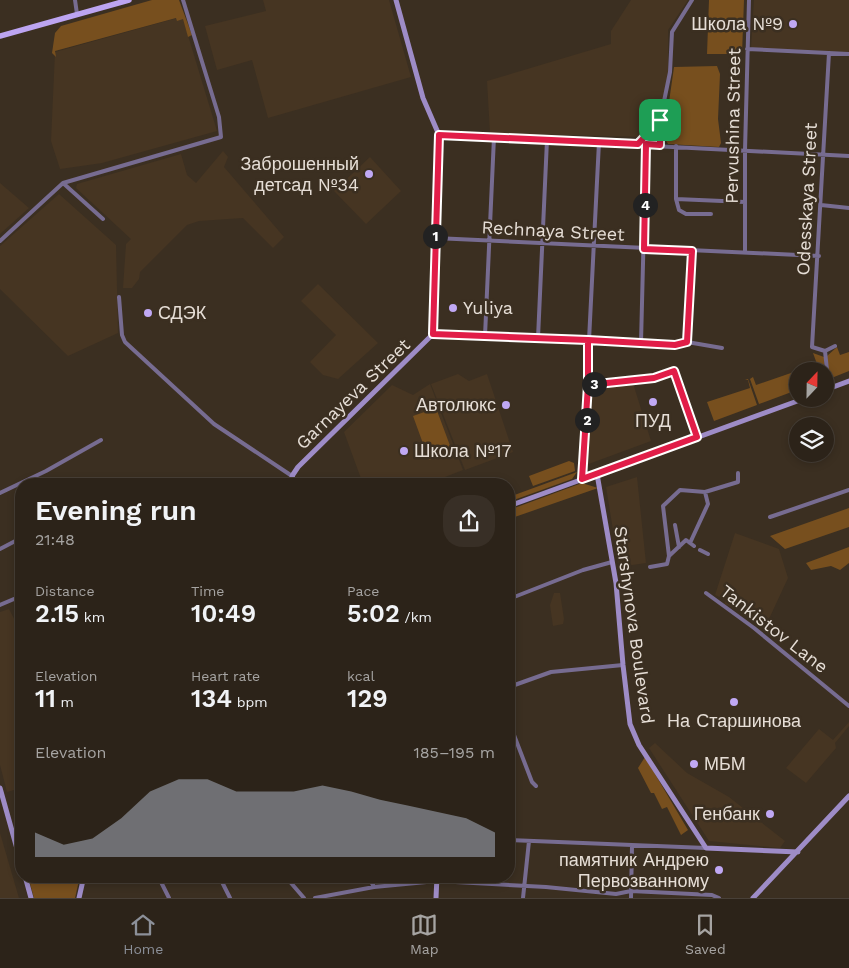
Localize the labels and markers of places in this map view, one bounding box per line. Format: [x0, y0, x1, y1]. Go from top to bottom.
place label: Школа №9 [691, 13, 783, 34]
marker: Школа №9 [787, 18, 799, 30]
pin [639, 99, 681, 141]
place label: Заброшенный детсад №34 [240, 153, 359, 195]
marker: Заброшенный детсад №34 [363, 168, 375, 180]
pin: 4 [632, 192, 658, 218]
pin: 1 [422, 224, 448, 248]
place label: Yuliya [463, 297, 513, 318]
place label: СДЭК [158, 302, 207, 323]
marker: Yuliya [447, 302, 459, 314]
marker: СДЭК [142, 307, 154, 319]
pin: 3 [582, 372, 606, 396]
place label: Автолюкс [416, 394, 496, 415]
marker: ПУД [647, 396, 659, 408]
marker: Автолюкс [500, 399, 512, 411]
pin: 2 [574, 408, 600, 432]
place label: ПУД [635, 410, 671, 431]
place label: Школа №17 [414, 440, 512, 461]
marker: Школа №17 [398, 445, 410, 457]
marker: На Старшинова [728, 696, 740, 708]
place label: На Старшинова [667, 710, 802, 731]
place label: МБМ [704, 753, 746, 774]
marker: МБМ [688, 758, 700, 770]
place label: Генбанк [694, 803, 760, 824]
marker: Генбанк [764, 808, 776, 820]
place label: памятник Андрею Первозванному [559, 849, 709, 891]
marker: памятник Андрею Первозванному [713, 864, 725, 876]

